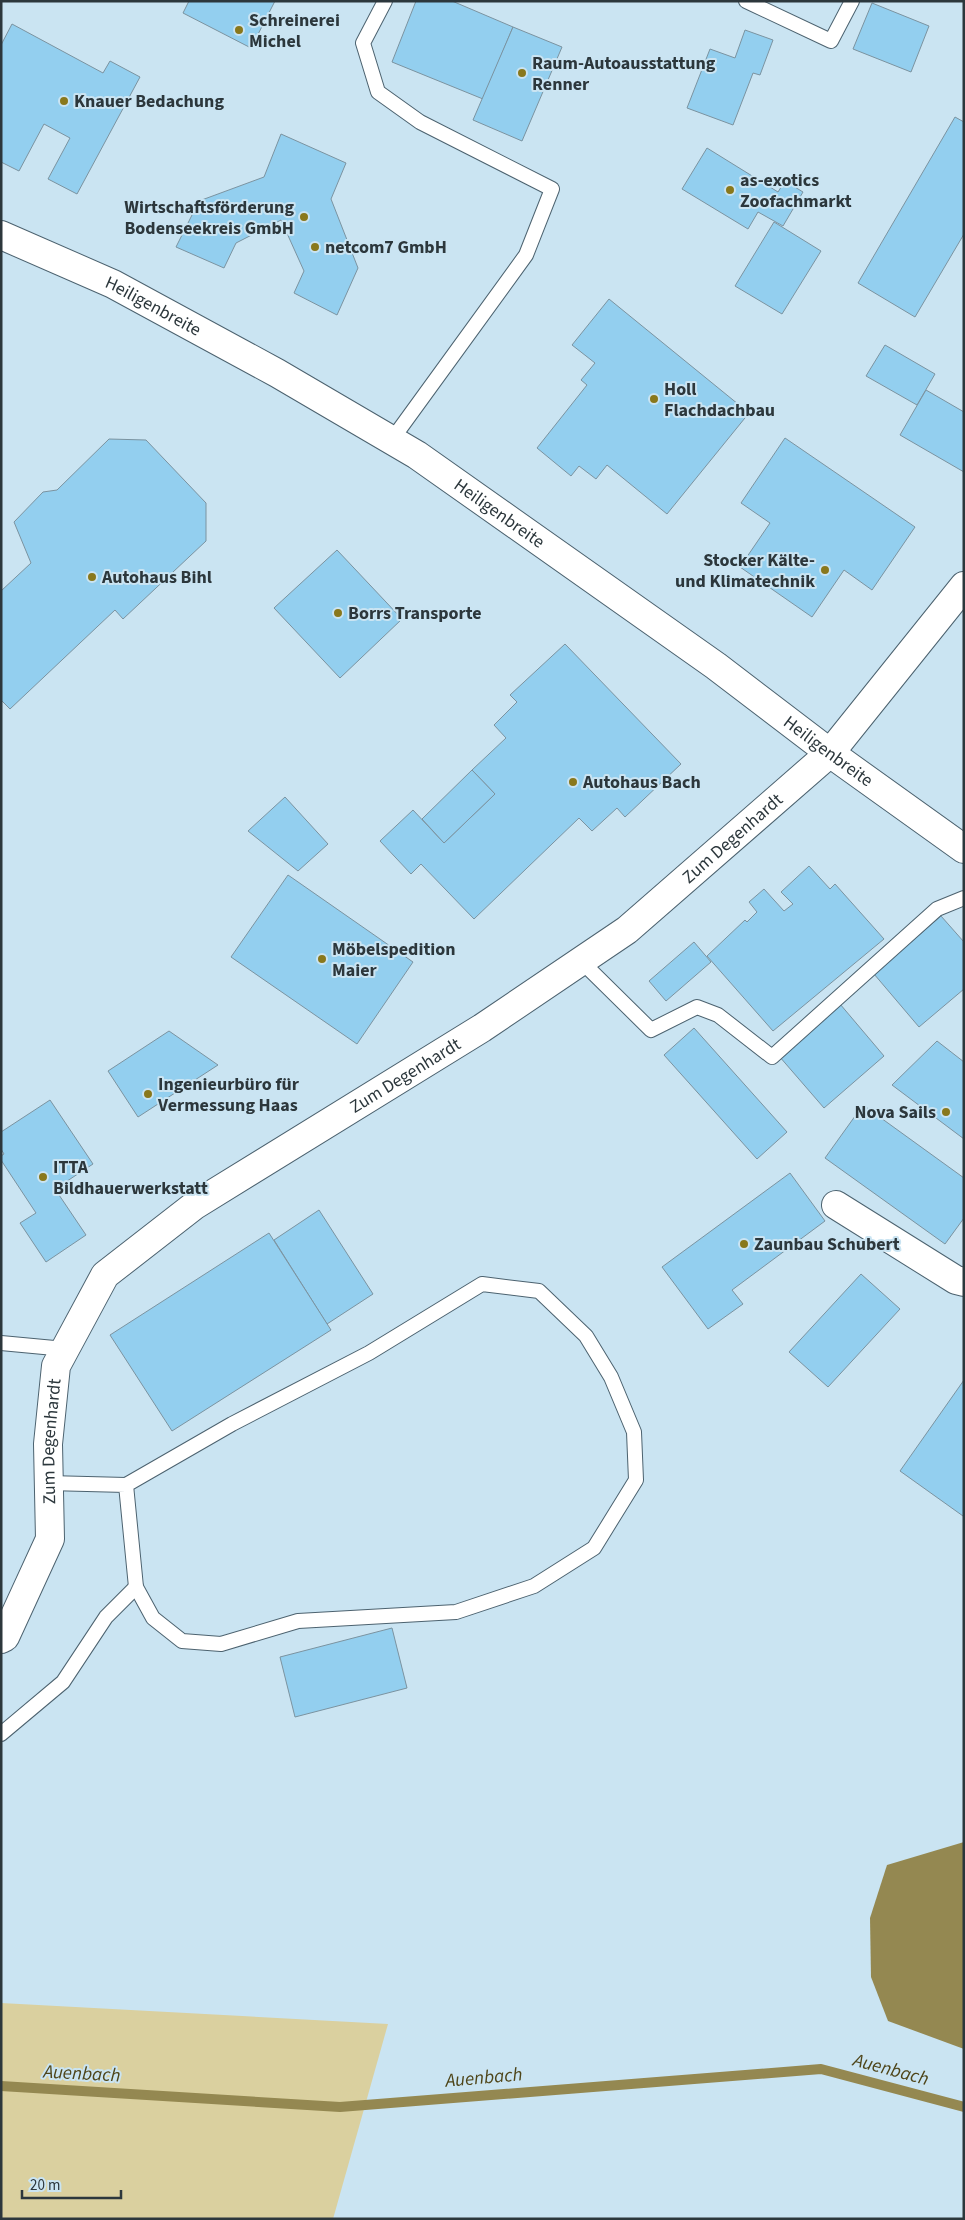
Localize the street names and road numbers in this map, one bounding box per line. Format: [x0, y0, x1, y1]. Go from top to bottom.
street label: Heiligenbreite [101, 270, 206, 342]
street label: Heiligenbreite [449, 472, 550, 554]
street label: Heiligenbreite [778, 709, 878, 793]
street label: Zum Degenhardt [677, 787, 788, 889]
street label: Zum Degenhardt [345, 1032, 465, 1119]
street label: Zum Degenhardt [35, 1377, 67, 1505]

